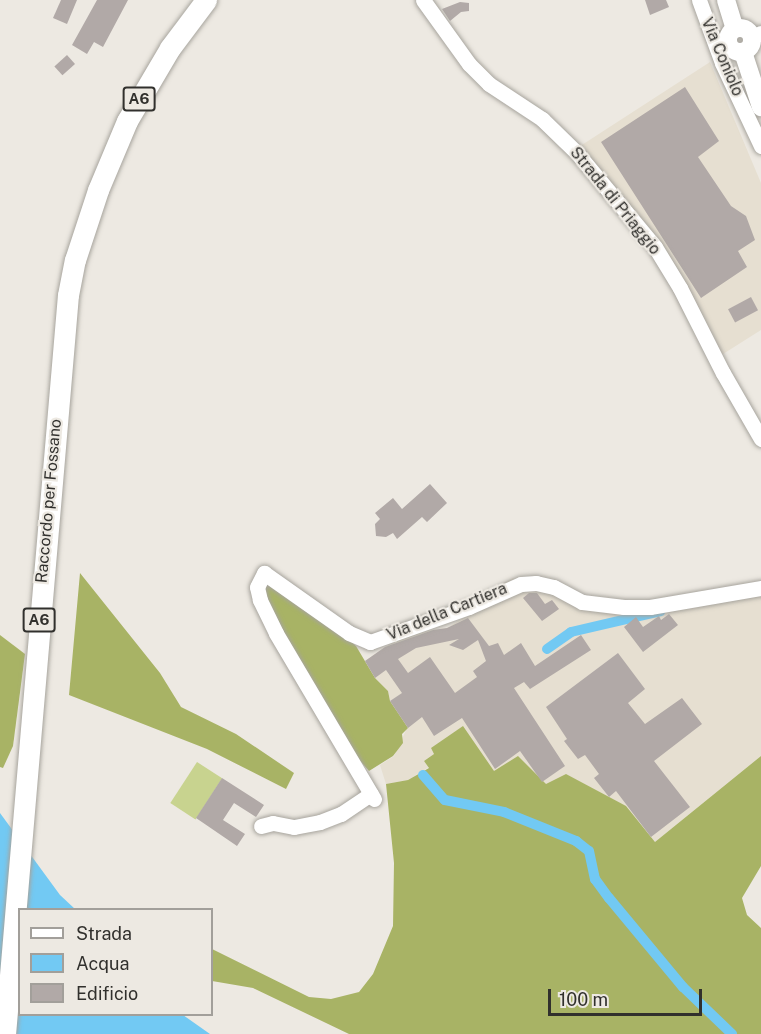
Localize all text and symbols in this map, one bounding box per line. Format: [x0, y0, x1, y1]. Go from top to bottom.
street label: Via Coniolo [697, 15, 747, 99]
road number: A6 [122, 87, 156, 111]
street label: Strada di Priaggio [566, 143, 664, 259]
street label: Raccordo per Fossano [32, 418, 66, 584]
street label: Via della Cartiera [384, 579, 510, 645]
road number: A6 [22, 608, 56, 632]
legend [18, 908, 213, 1016]
text: Strada [76, 923, 132, 944]
text: Acqua [76, 953, 129, 974]
scale bar [551, 977, 706, 1015]
text: Edificio [76, 983, 138, 1004]
text: 100 m [559, 989, 608, 1010]

